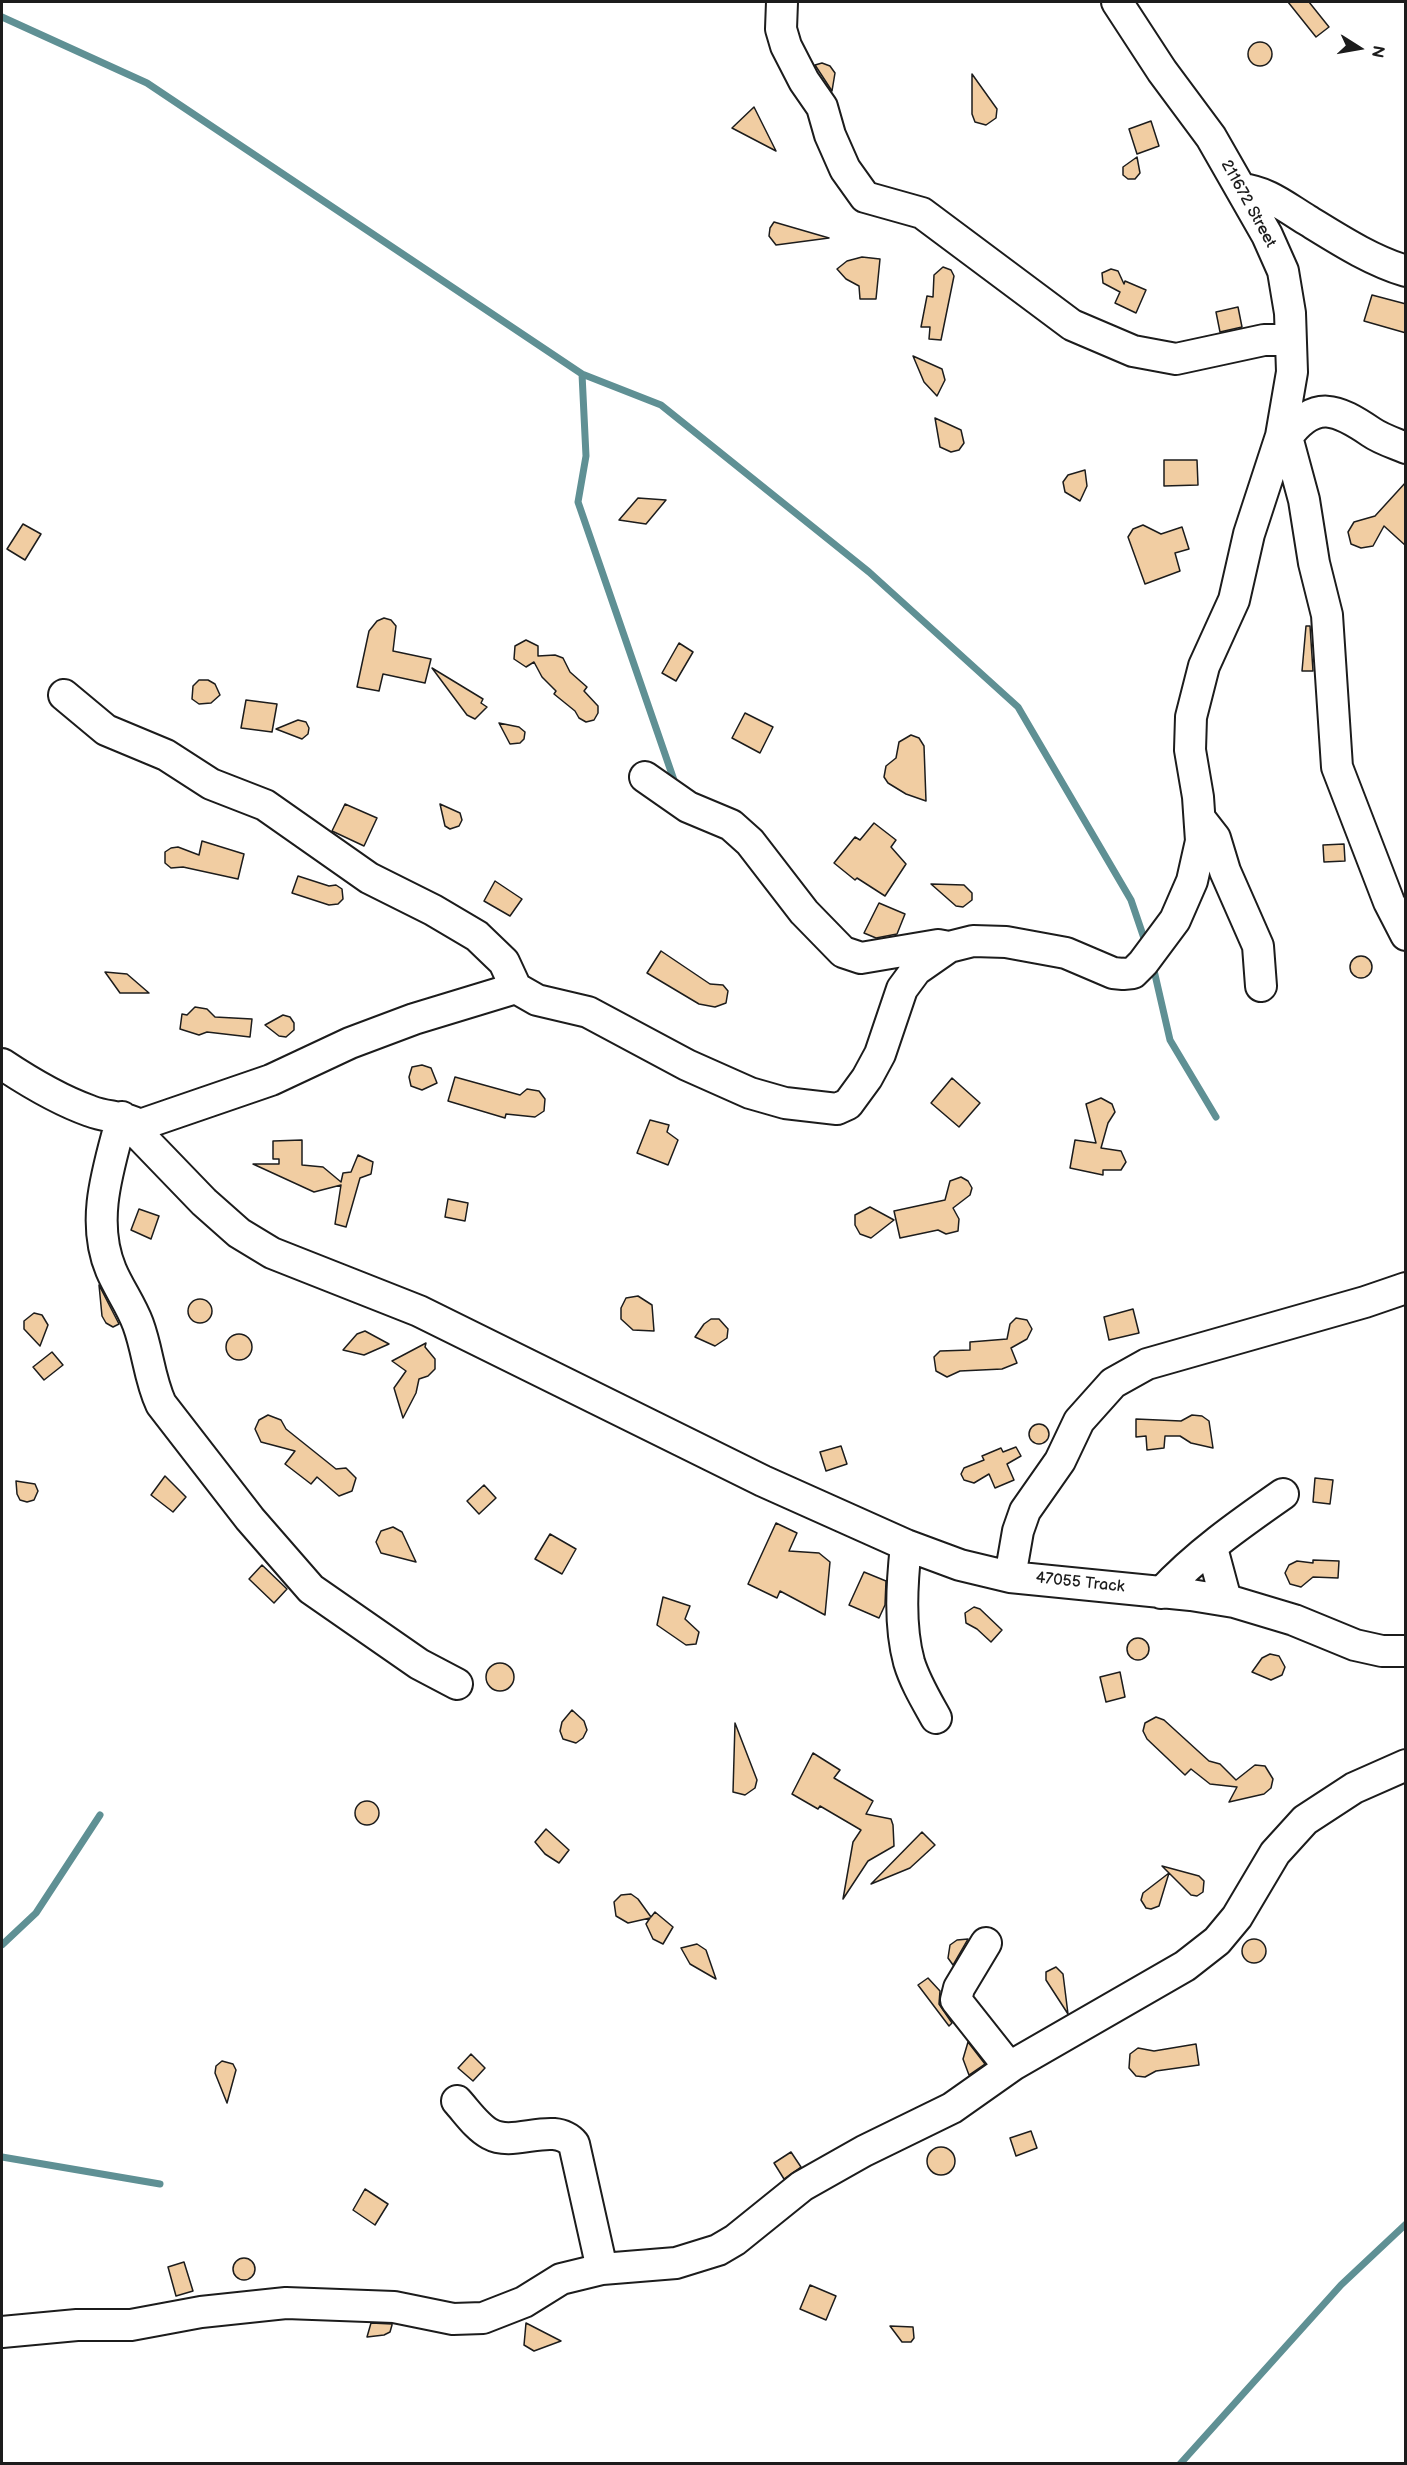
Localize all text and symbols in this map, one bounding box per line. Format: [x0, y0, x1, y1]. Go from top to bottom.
north arrow [1329, 18, 1389, 78]
text: N [1367, 44, 1388, 59]
street label: 211672 Street [1216, 157, 1280, 251]
street label: 47055 Track [1035, 1569, 1125, 1597]

